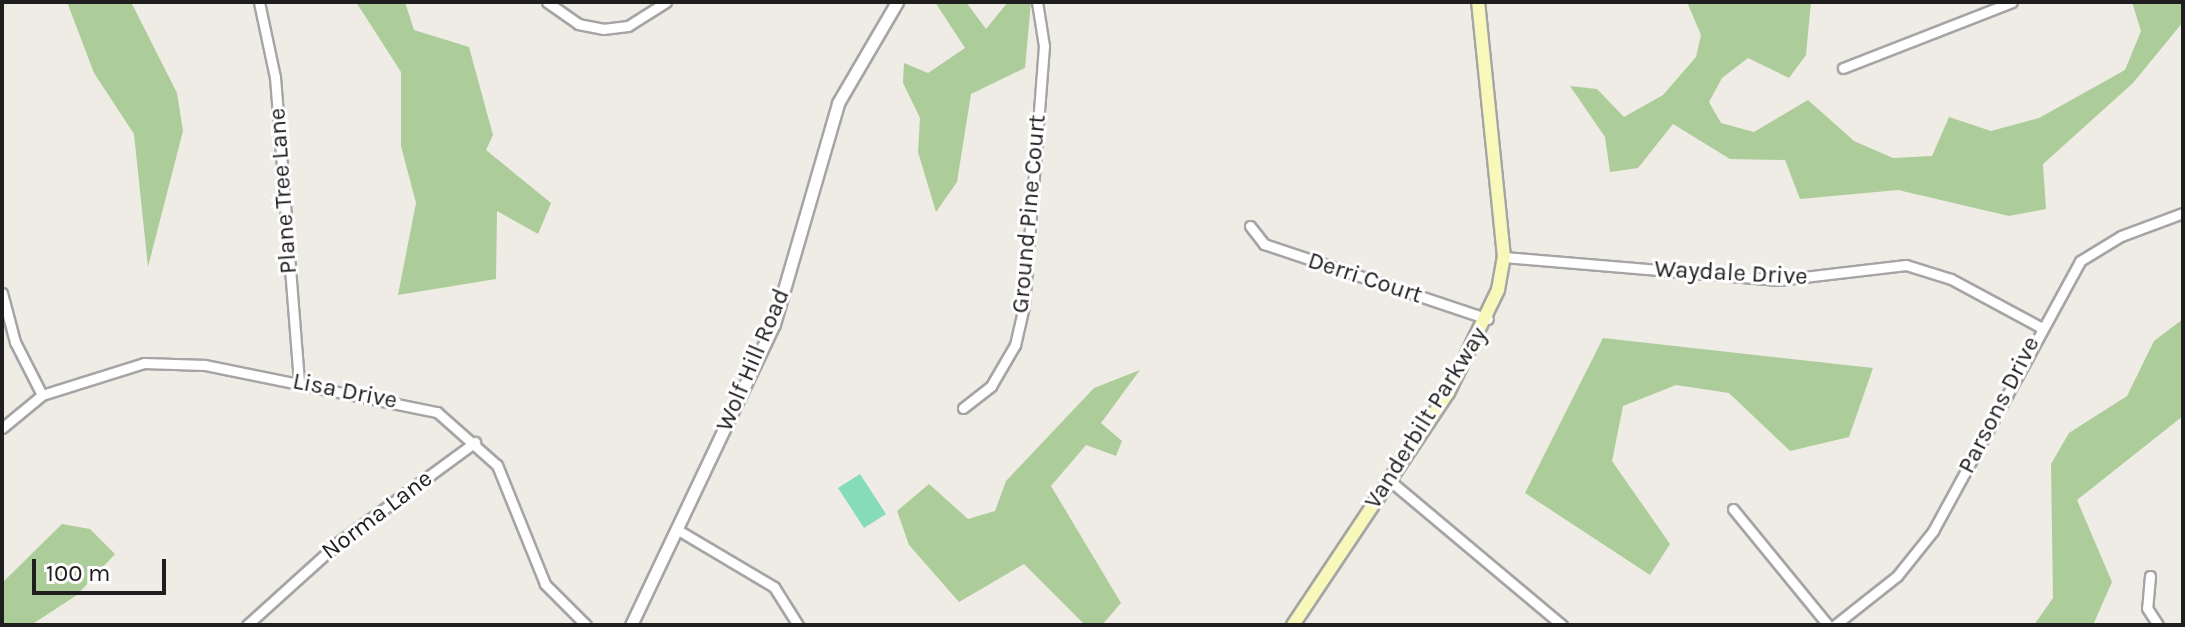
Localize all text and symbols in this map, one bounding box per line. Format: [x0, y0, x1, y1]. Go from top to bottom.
street label: Plane Tree Lane [263, 107, 303, 275]
street label: Ground Pine Court [1006, 114, 1052, 314]
street label: Derri Court [1304, 246, 1426, 310]
street label: Waydale Drive [1654, 255, 1808, 291]
street label: Wolf Hill Road [710, 284, 796, 436]
street label: Vanderbilt Parkway [1358, 322, 1494, 514]
street label: Parsons Drive [1952, 332, 2046, 478]
street label: Lisa Drive [290, 367, 400, 415]
street label: Norma Lane [316, 464, 438, 566]
scale bar [36, 543, 170, 593]
text: 100 m [46, 559, 111, 587]

